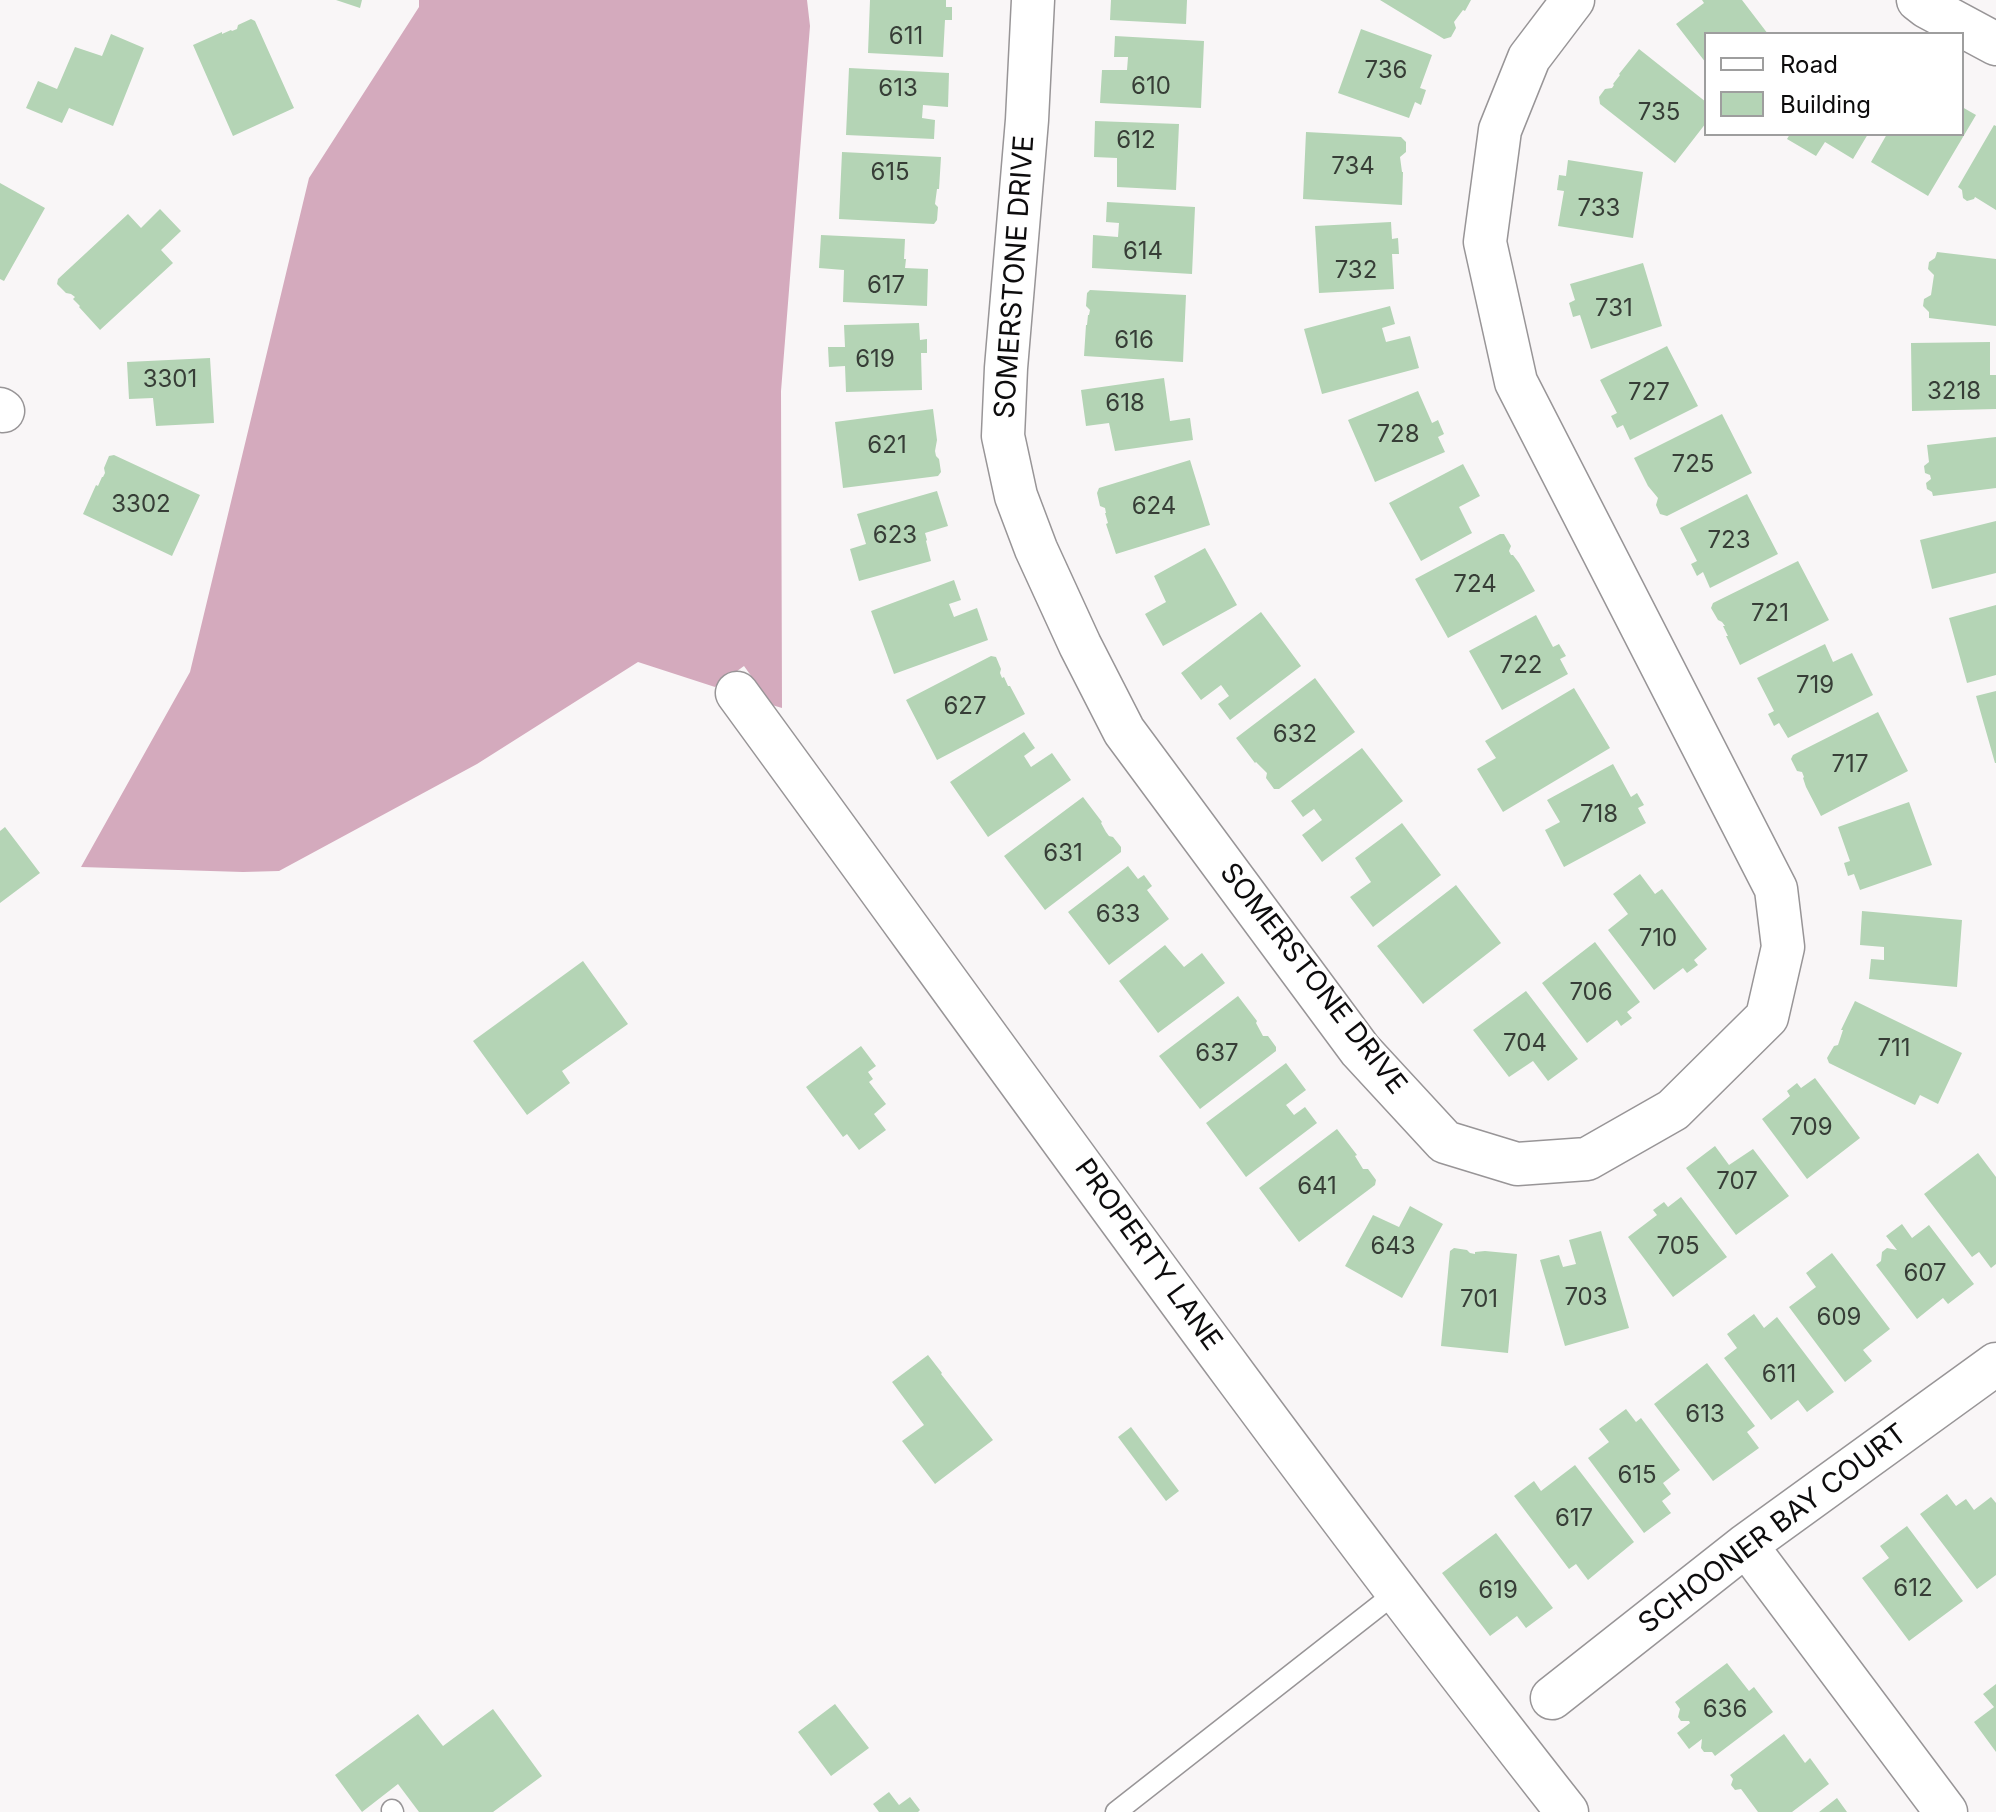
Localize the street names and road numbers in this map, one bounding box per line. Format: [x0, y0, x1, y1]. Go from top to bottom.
street label: SOMERSTONE DRIVE [988, 134, 1042, 420]
street label: SOMERSTONE DRIVE [1212, 857, 1414, 1101]
street label: PROPERTY LANE [1067, 1153, 1229, 1357]
street label: SCHOONER BAY COURT [1632, 1417, 1914, 1641]

